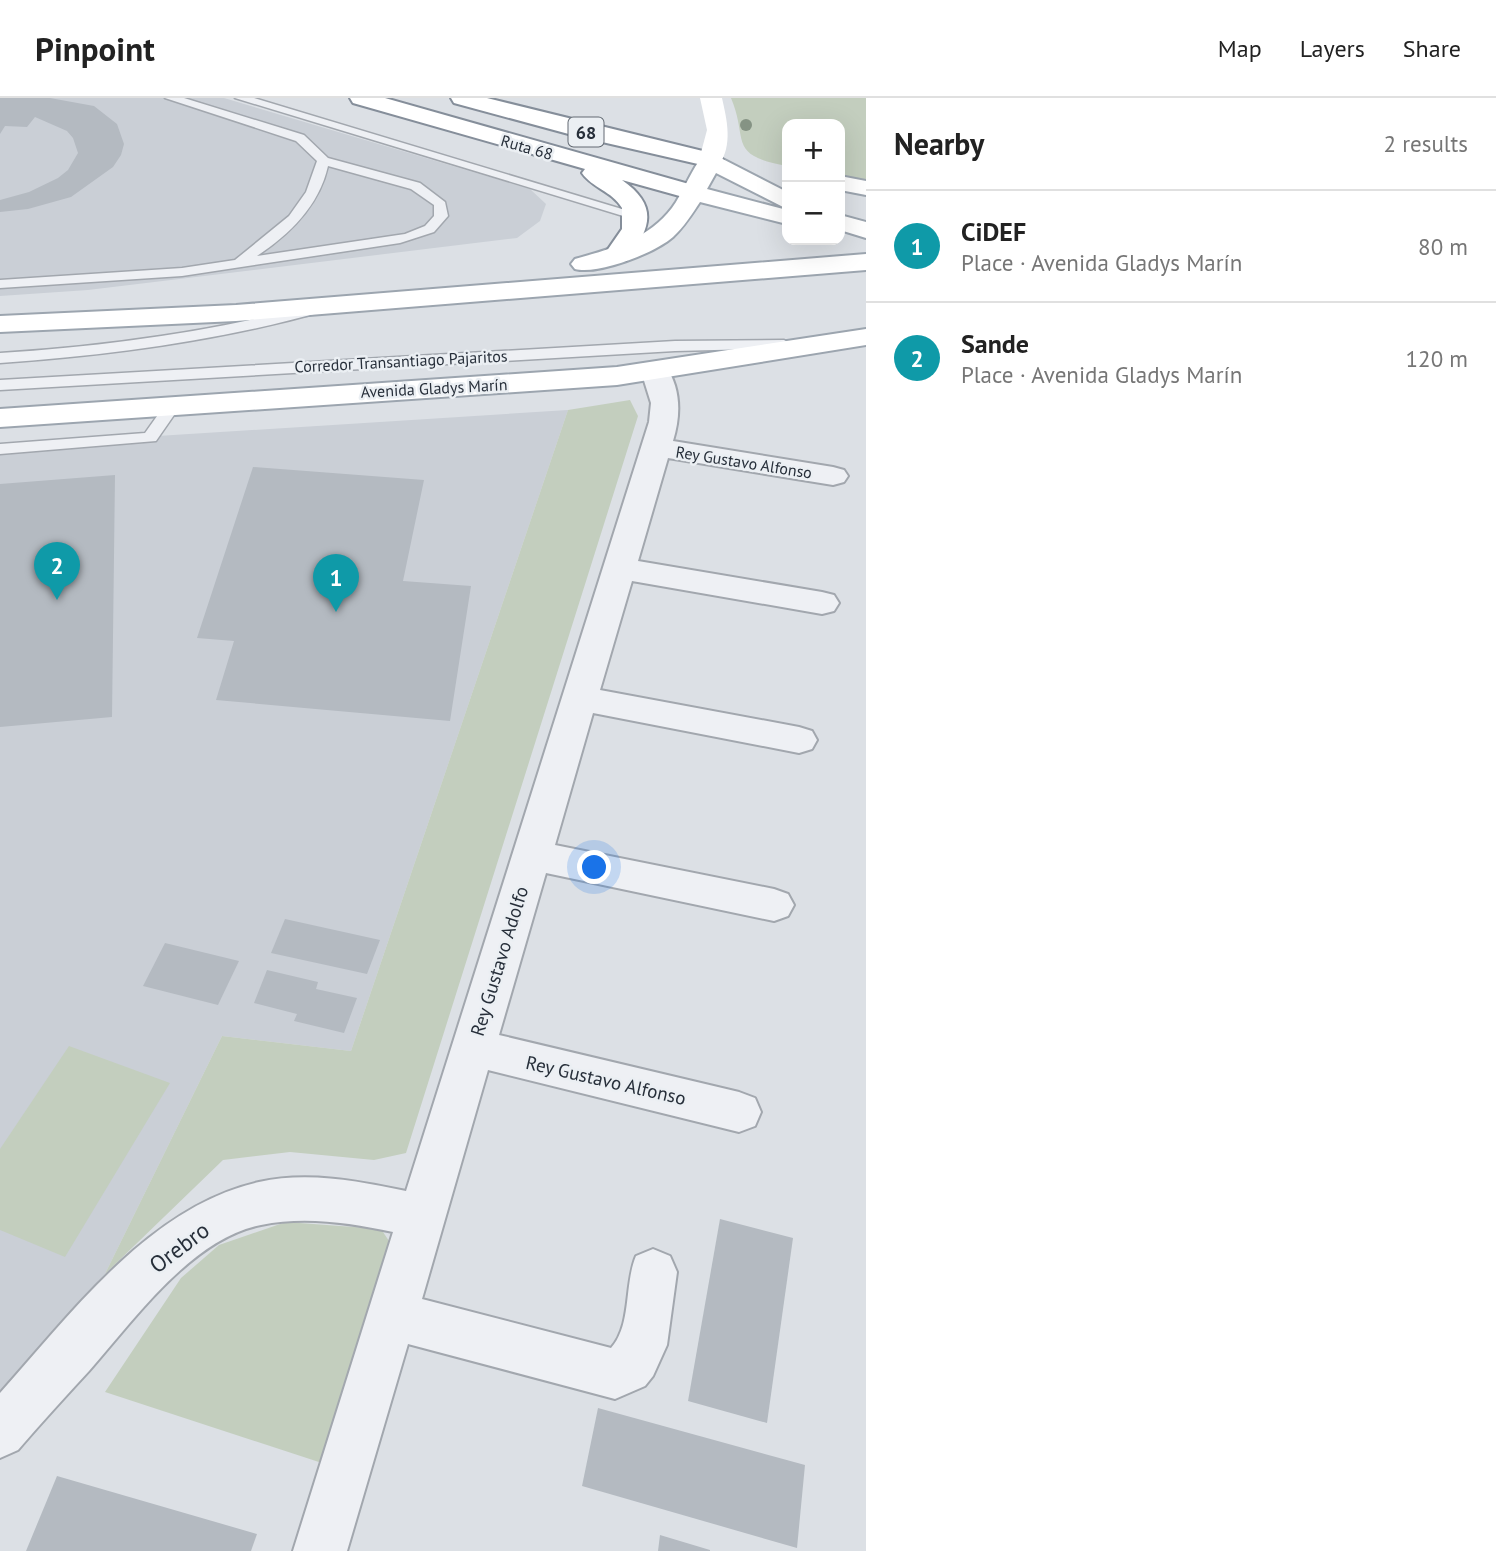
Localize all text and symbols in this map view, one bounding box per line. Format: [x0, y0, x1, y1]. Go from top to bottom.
text: Pinpoint [35, 27, 155, 70]
text: Map [1218, 33, 1262, 64]
text: Layers [1300, 33, 1365, 64]
text: Share [1403, 33, 1461, 64]
road number: 68 [568, 117, 604, 146]
map controls [782, 119, 845, 245]
button: + [782, 119, 845, 182]
text: Nearby [894, 124, 984, 163]
text: 2 results [1384, 129, 1468, 158]
street label: Ruta 68 [499, 130, 555, 164]
button: − [782, 182, 845, 245]
text: CiDEF [961, 215, 1026, 248]
text: 1 [910, 232, 924, 261]
text: 80 m [1418, 232, 1468, 261]
text: Place · Avenida Gladys Marín [961, 248, 1242, 277]
text: Sande [961, 327, 1029, 360]
text: 2 [910, 344, 924, 373]
text: 120 m [1406, 344, 1468, 373]
street label: Corredor Transantiago Pajaritos [294, 345, 508, 377]
text: Place · Avenida Gladys Marín [961, 360, 1242, 389]
street label: Avenida Gladys Marín [360, 374, 508, 402]
street label: Rey Gustavo Alfonso [674, 441, 814, 483]
pin: 2 [34, 542, 80, 600]
pin: 1 [313, 554, 359, 612]
your location [577, 850, 611, 884]
street label: Rey Gustavo Adolfo [465, 883, 533, 1039]
street label: Rey Gustavo Alfonso [524, 1050, 688, 1110]
street label: Orebro [143, 1215, 215, 1279]

